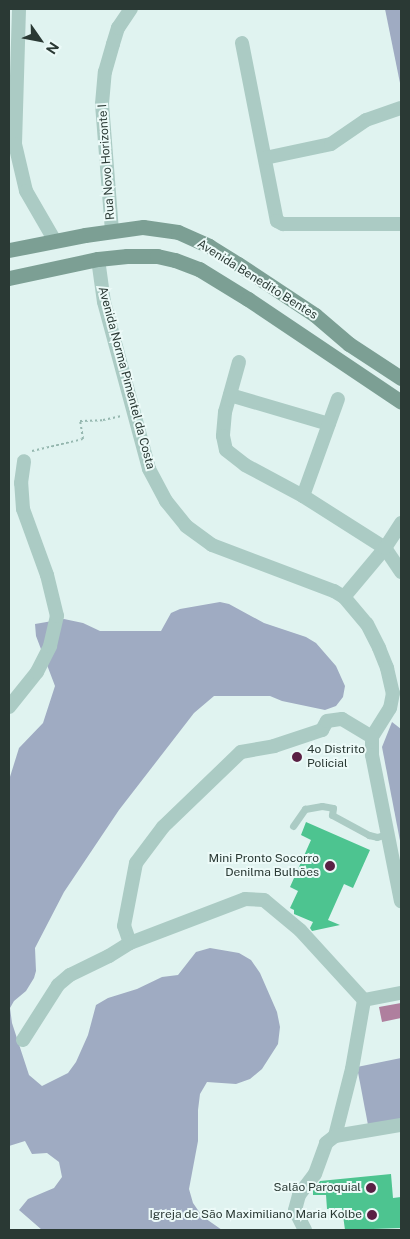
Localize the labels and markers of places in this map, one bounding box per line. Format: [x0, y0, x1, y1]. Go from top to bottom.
place label: 4o Distrito Policial [307, 743, 365, 771]
marker: 4o Distrito Policial [291, 751, 303, 763]
place label: Mini Pronto Socorro Denilma Bulhões [208, 852, 319, 880]
marker: Mini Pronto Socorro Denilma Bulhões [323, 859, 337, 873]
place label: Salão Paroquial [273, 1181, 361, 1195]
marker: Salão Paroquial [365, 1182, 377, 1194]
place label: Igreja de São Maximiliano Maria Kolbe [149, 1208, 362, 1222]
marker: Igreja de São Maximiliano Maria Kolbe [366, 1209, 378, 1221]

